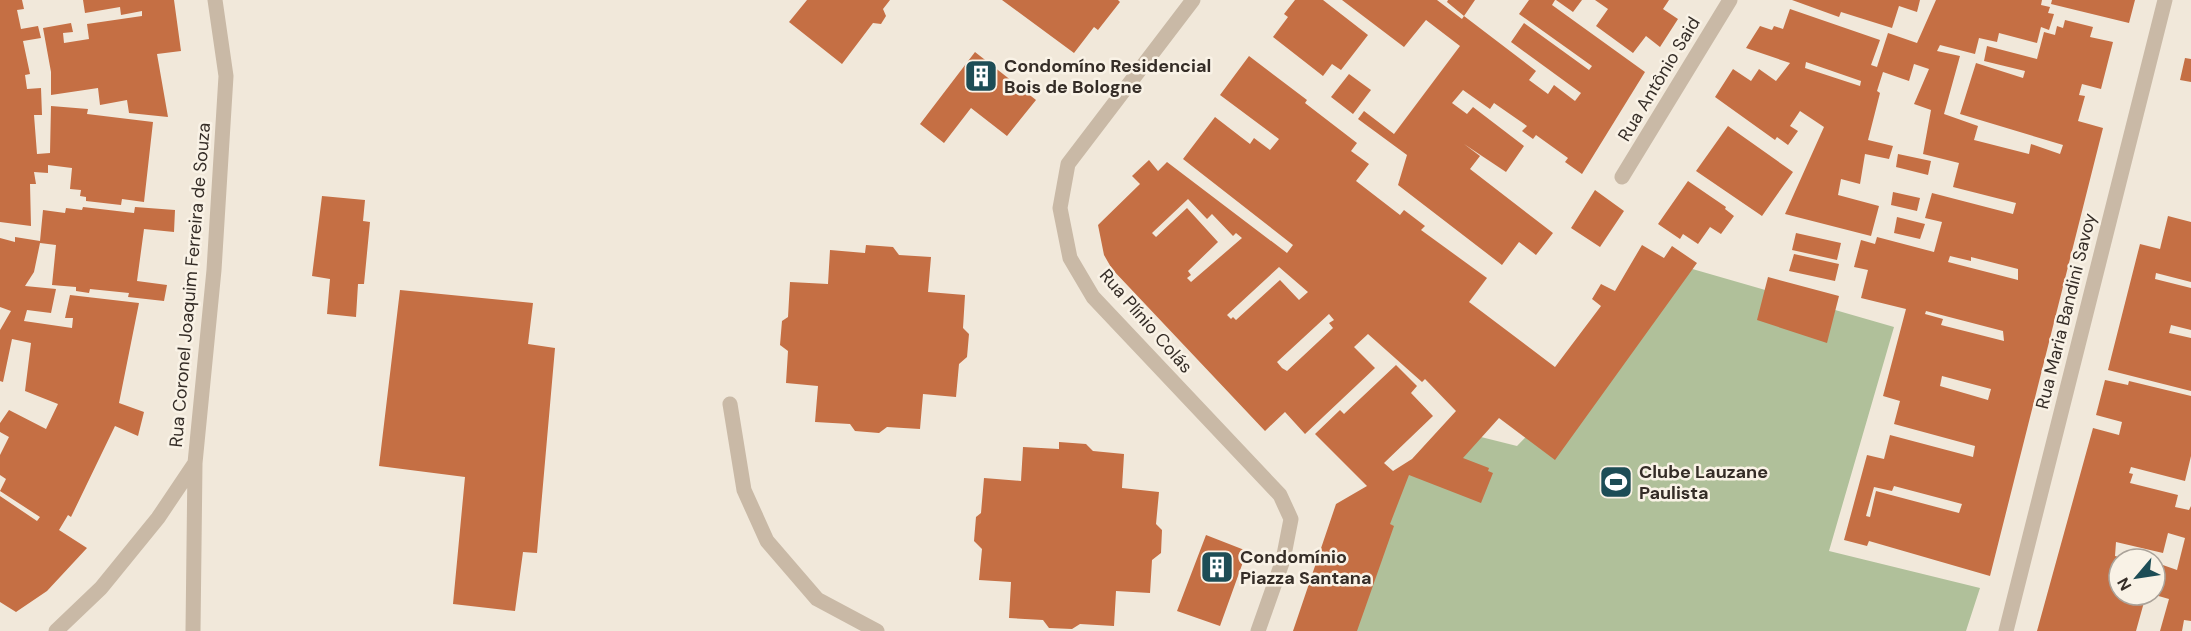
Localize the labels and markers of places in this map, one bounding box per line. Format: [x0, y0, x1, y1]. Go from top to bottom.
place label: Condomíno Residencial Bois de Bologne [1004, 54, 1211, 99]
building icon: Condomíno Residencial Bois de Bologne [963, 58, 999, 94]
place label: Clube Lauzane Paulista [1639, 460, 1768, 505]
sports icon: Clube Lauzane Paulista [1598, 464, 1634, 500]
place label: Condomínio Piazza Santana [1240, 545, 1371, 590]
building icon: Condomínio Piazza Santana [1199, 549, 1235, 585]

